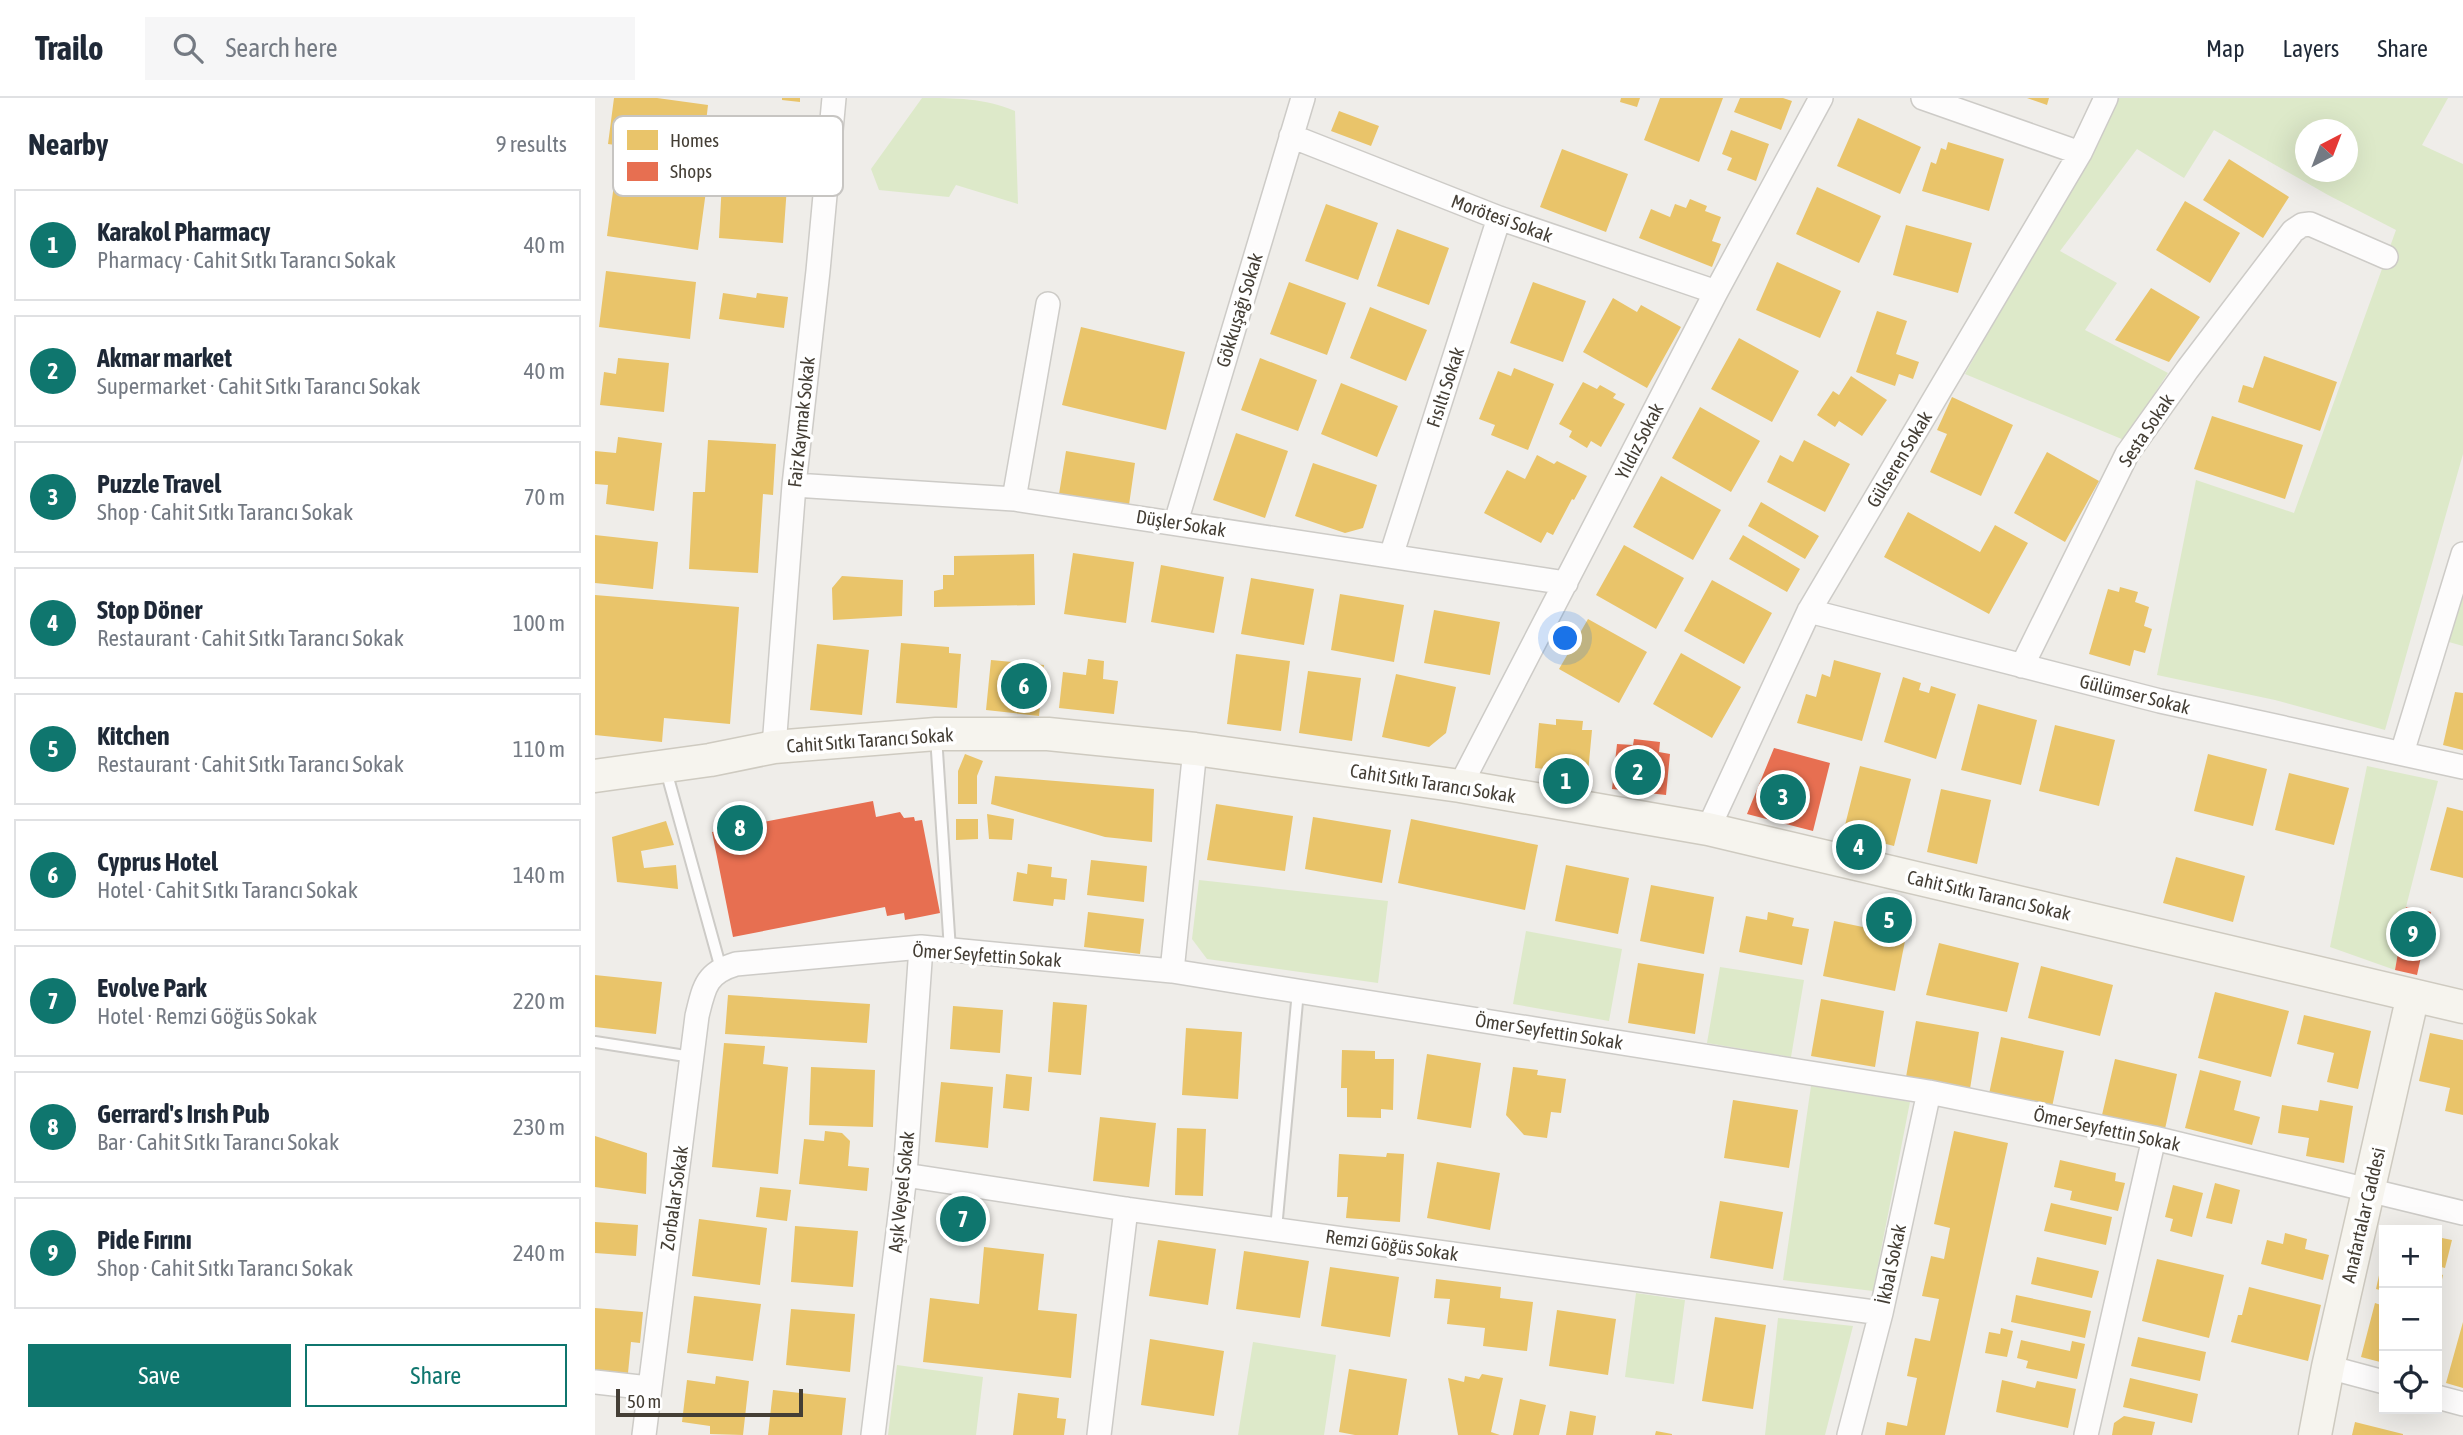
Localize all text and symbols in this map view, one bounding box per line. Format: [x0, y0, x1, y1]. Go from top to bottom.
search box [145, 17, 635, 80]
text: Trailo [35, 29, 103, 67]
icon: search [169, 29, 207, 67]
text: Search here [225, 33, 338, 63]
text: Map [2206, 35, 2245, 62]
text: Layers [2283, 35, 2339, 62]
text: Share [2377, 35, 2428, 62]
legend [613, 116, 843, 196]
north arrow [2295, 119, 2358, 182]
text: Nearby [28, 127, 108, 161]
text: Homes [670, 129, 719, 151]
text: 9 results [496, 131, 567, 157]
text: Shops [670, 160, 712, 182]
street label: Morötesi Sokak [1448, 189, 1556, 247]
text: Karakol Pharmacy [97, 217, 270, 247]
text: 1 [48, 232, 58, 258]
text: 40 m [524, 232, 565, 258]
text: Pharmacy · Cahit Sıtkı Tarancı Sokak [97, 247, 396, 273]
street label: Gökkuşağı Sokak [1211, 250, 1267, 370]
text: Akmar market [97, 343, 232, 373]
street label: Fısıltı Sokak [1422, 344, 1468, 430]
street label: Faiz Kaymak Sokak [783, 355, 819, 489]
text: 2 [48, 358, 58, 384]
text: 40 m [524, 358, 565, 384]
text: Supermarket · Cahit Sıtkı Tarancı Sokak [97, 373, 420, 399]
street label: Sesta Sokak [2114, 389, 2179, 470]
street label: Yıldız Sokak [1610, 399, 1668, 483]
street label: Gülseren Sokak [1862, 406, 1937, 511]
text: Puzzle Travel [97, 469, 221, 499]
text: 3 [48, 484, 58, 510]
text: 70 m [524, 484, 565, 510]
text: Shop · Cahit Sıtkı Tarancı Sokak [97, 499, 353, 525]
street label: Düşler Sokak [1135, 505, 1228, 541]
text: Stop Döner [97, 595, 202, 625]
text: 4 [48, 610, 58, 636]
text: 100 m [513, 610, 565, 636]
your location [1548, 621, 1582, 655]
text: Restaurant · Cahit Sıtkı Tarancı Sokak [97, 625, 404, 651]
pin: 6 [1001, 660, 1047, 712]
street label: Gülümser Sokak [2077, 670, 2193, 719]
text: Kitchen [97, 721, 170, 751]
street label: Cahit Sıtkı Tarancı Sokak [786, 723, 955, 757]
text: 5 [48, 736, 58, 762]
text: 110 m [513, 736, 565, 762]
pin: 2 [1615, 746, 1661, 798]
text: Restaurant · Cahit Sıtkı Tarancı Sokak [97, 751, 404, 777]
pin: 1 [1543, 755, 1589, 807]
street label: Cahit Sıtkı Tarancı Sokak [1349, 759, 1518, 807]
pin: 3 [1760, 771, 1806, 823]
pin: 8 [717, 802, 763, 854]
pin: 4 [1836, 821, 1882, 873]
text: Cyprus Hotel [97, 847, 218, 877]
text: 6 [48, 862, 58, 888]
text: 140 m [513, 862, 565, 888]
street label: Cahit Sıtkı Tarancı Sokak [1905, 865, 2074, 925]
text: Hotel · Cahit Sıtkı Tarancı Sokak [97, 877, 358, 903]
pin: 5 [1866, 894, 1912, 946]
pin: 9 [2390, 908, 2436, 960]
street label: Ömer Seyfettin Sokak [912, 939, 1063, 971]
text: Evolve Park [97, 973, 207, 1003]
text: 7 [48, 988, 58, 1014]
text: 220 m [513, 988, 565, 1014]
text: Hotel · Remzi Göğüs Sokak [97, 1003, 317, 1029]
street label: Ömer Seyfettin Sokak [1474, 1008, 1625, 1054]
text: Gerrard's Irısh Pub [97, 1099, 270, 1129]
street label: Ömer Seyfettin Sokak [2032, 1103, 2183, 1155]
text: 8 [48, 1114, 58, 1140]
text: 230 m [513, 1114, 565, 1140]
text: Bar · Cahit Sıtkı Tarancı Sokak [97, 1129, 339, 1155]
street label: Aşık Veysel Sokak [884, 1130, 918, 1254]
street label: Zorbalar Sokak [656, 1144, 692, 1252]
street label: Anafartalar Caddesi [2337, 1145, 2389, 1285]
pin: 7 [940, 1193, 986, 1245]
street label: İkbal Sokak [1872, 1221, 1910, 1306]
text: Pide Fırını [97, 1225, 192, 1255]
street label: Remzi Göğüs Sokak [1324, 1225, 1460, 1265]
map controls [2379, 1225, 2442, 1414]
button: + [2379, 1225, 2442, 1288]
text: 9 [48, 1240, 58, 1266]
text: 240 m [513, 1240, 565, 1266]
text: Shop · Cahit Sıtkı Tarancı Sokak [97, 1255, 353, 1281]
button: − [2379, 1288, 2442, 1351]
button: Save [28, 1344, 291, 1407]
button: Share [305, 1344, 567, 1407]
button: locate [2379, 1351, 2442, 1414]
scale bar [616, 1386, 803, 1418]
text: 50 m [627, 1390, 661, 1412]

